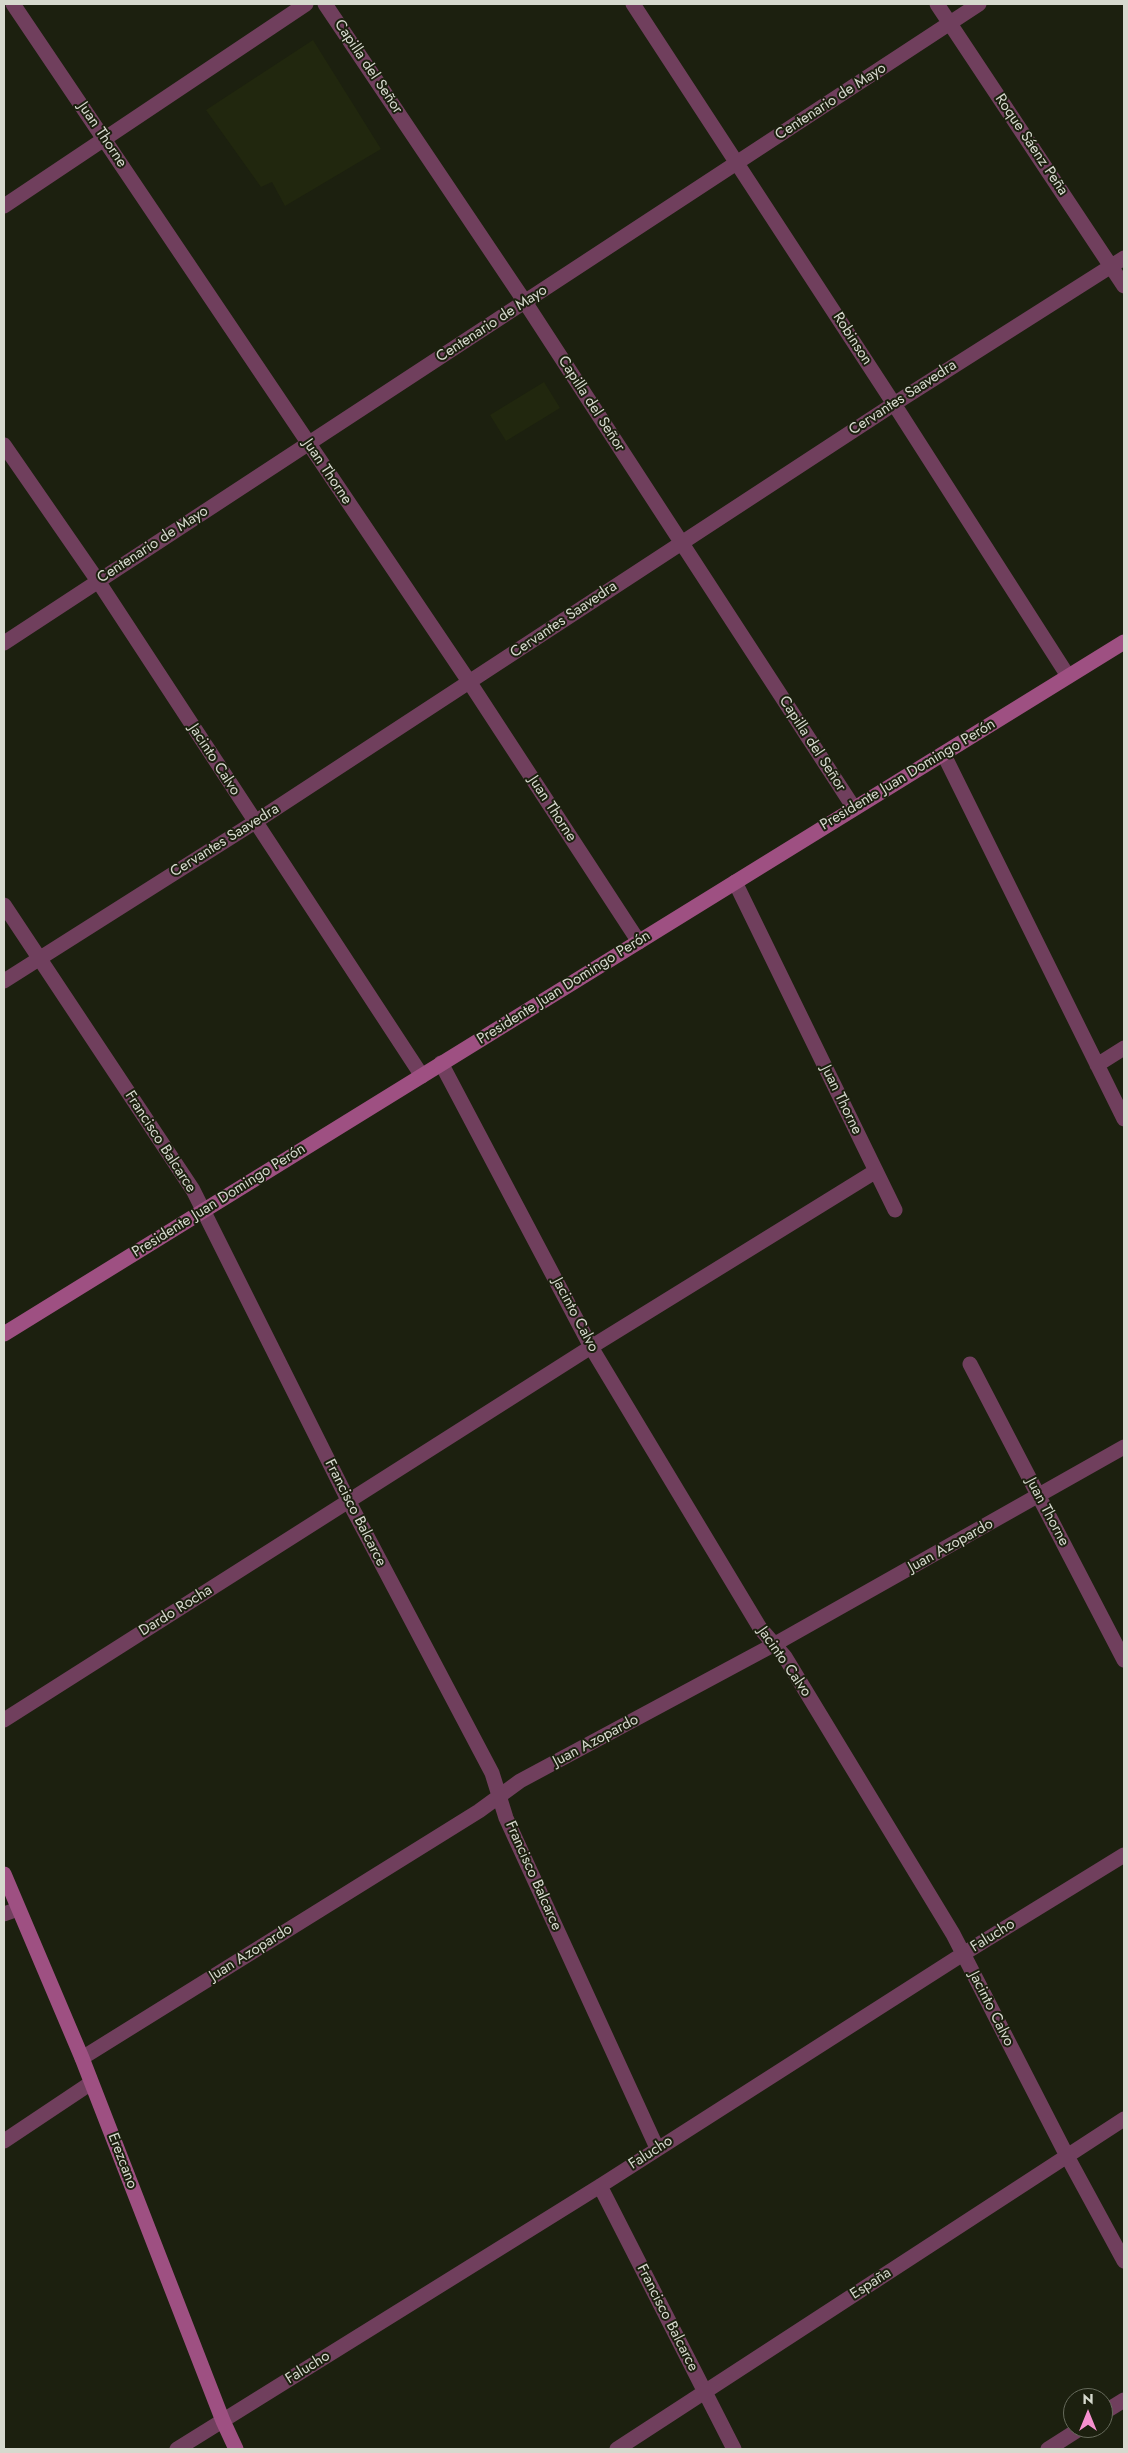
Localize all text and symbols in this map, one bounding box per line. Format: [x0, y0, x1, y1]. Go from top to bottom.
street label: Capilla del Señor [330, 16, 406, 118]
street label: Centenario de Mayo [772, 59, 890, 145]
street label: Roque Sáenz Peña [990, 91, 1072, 199]
street label: Juan Thorne [74, 99, 130, 171]
street label: Centenario de Mayo [433, 281, 551, 367]
street label: Robinson [828, 309, 876, 369]
street label: Capilla del Señor [554, 353, 628, 455]
street label: Cervantes Saavedra [846, 356, 960, 440]
street label: Juan Thorne [299, 436, 355, 508]
street label: Centenario de Mayo [94, 502, 212, 588]
street label: Cervantes Saavedra [507, 578, 621, 662]
street label: Capilla del Señor [775, 693, 849, 795]
street label: Presidente Juan Domingo Perón [817, 715, 999, 835]
street label: Jacinto Calvo [184, 721, 244, 799]
street label: Juan Thorne [524, 773, 580, 845]
street label: Cervantes Saavedra [167, 800, 283, 882]
street label: Presidente Juan Domingo Perón [474, 927, 654, 1049]
street label: Juan Thorne [817, 1062, 865, 1138]
street label: Francisco Balcarce [120, 1088, 200, 1196]
street label: Presidente Juan Domingo Perón [129, 1140, 309, 1262]
street label: Jacinto Calvo [548, 1275, 602, 1355]
street label: Francisco Balcarce [320, 1457, 390, 1569]
street label: Juan Thorne [1021, 1475, 1073, 1549]
street label: Juan Azopardo [905, 1515, 997, 1577]
street label: Dardo Rocha [136, 1581, 216, 1641]
street label: Jacinto Calvo [753, 1623, 815, 1701]
street label: Juan Azopardo [550, 1711, 642, 1771]
street label: Francisco Balcarce [501, 1819, 565, 1933]
street label: Falucho [968, 1915, 1018, 1957]
street label: Juan Azopardo [206, 1920, 296, 1986]
street label: Jacinto Calvo [964, 1969, 1018, 2049]
street label: Erezcano [103, 2131, 141, 2191]
street label: Falucho [626, 2132, 676, 2174]
street label: Francisco Balcarce [632, 2262, 702, 2374]
street label: España [847, 2264, 895, 2304]
street label: Falucho [283, 2347, 333, 2389]
north arrow [1063, 2388, 1113, 2438]
text: N [1082, 2389, 1094, 2409]

